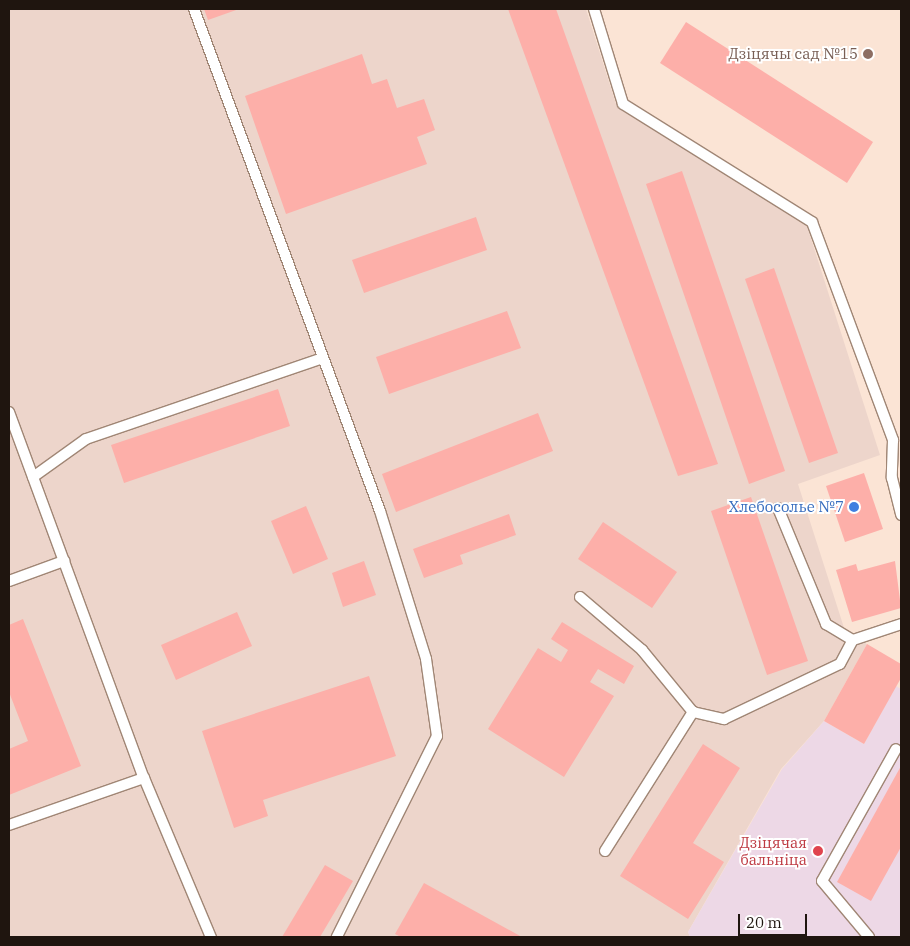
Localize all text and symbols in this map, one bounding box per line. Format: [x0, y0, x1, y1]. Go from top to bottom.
place label: Дзіцячы сад №15 [728, 45, 858, 63]
marker: Дзіцячы сад №15 [862, 48, 874, 60]
place label: Хлебосолье №7 [729, 498, 844, 516]
marker: Хлебосолье №7 [848, 501, 860, 513]
place label: Дзіцячая бальніца [740, 833, 807, 868]
marker: Дзіцячая бальніца [811, 844, 825, 858]
scale bar [740, 904, 809, 936]
text: 20 m [746, 913, 782, 932]

